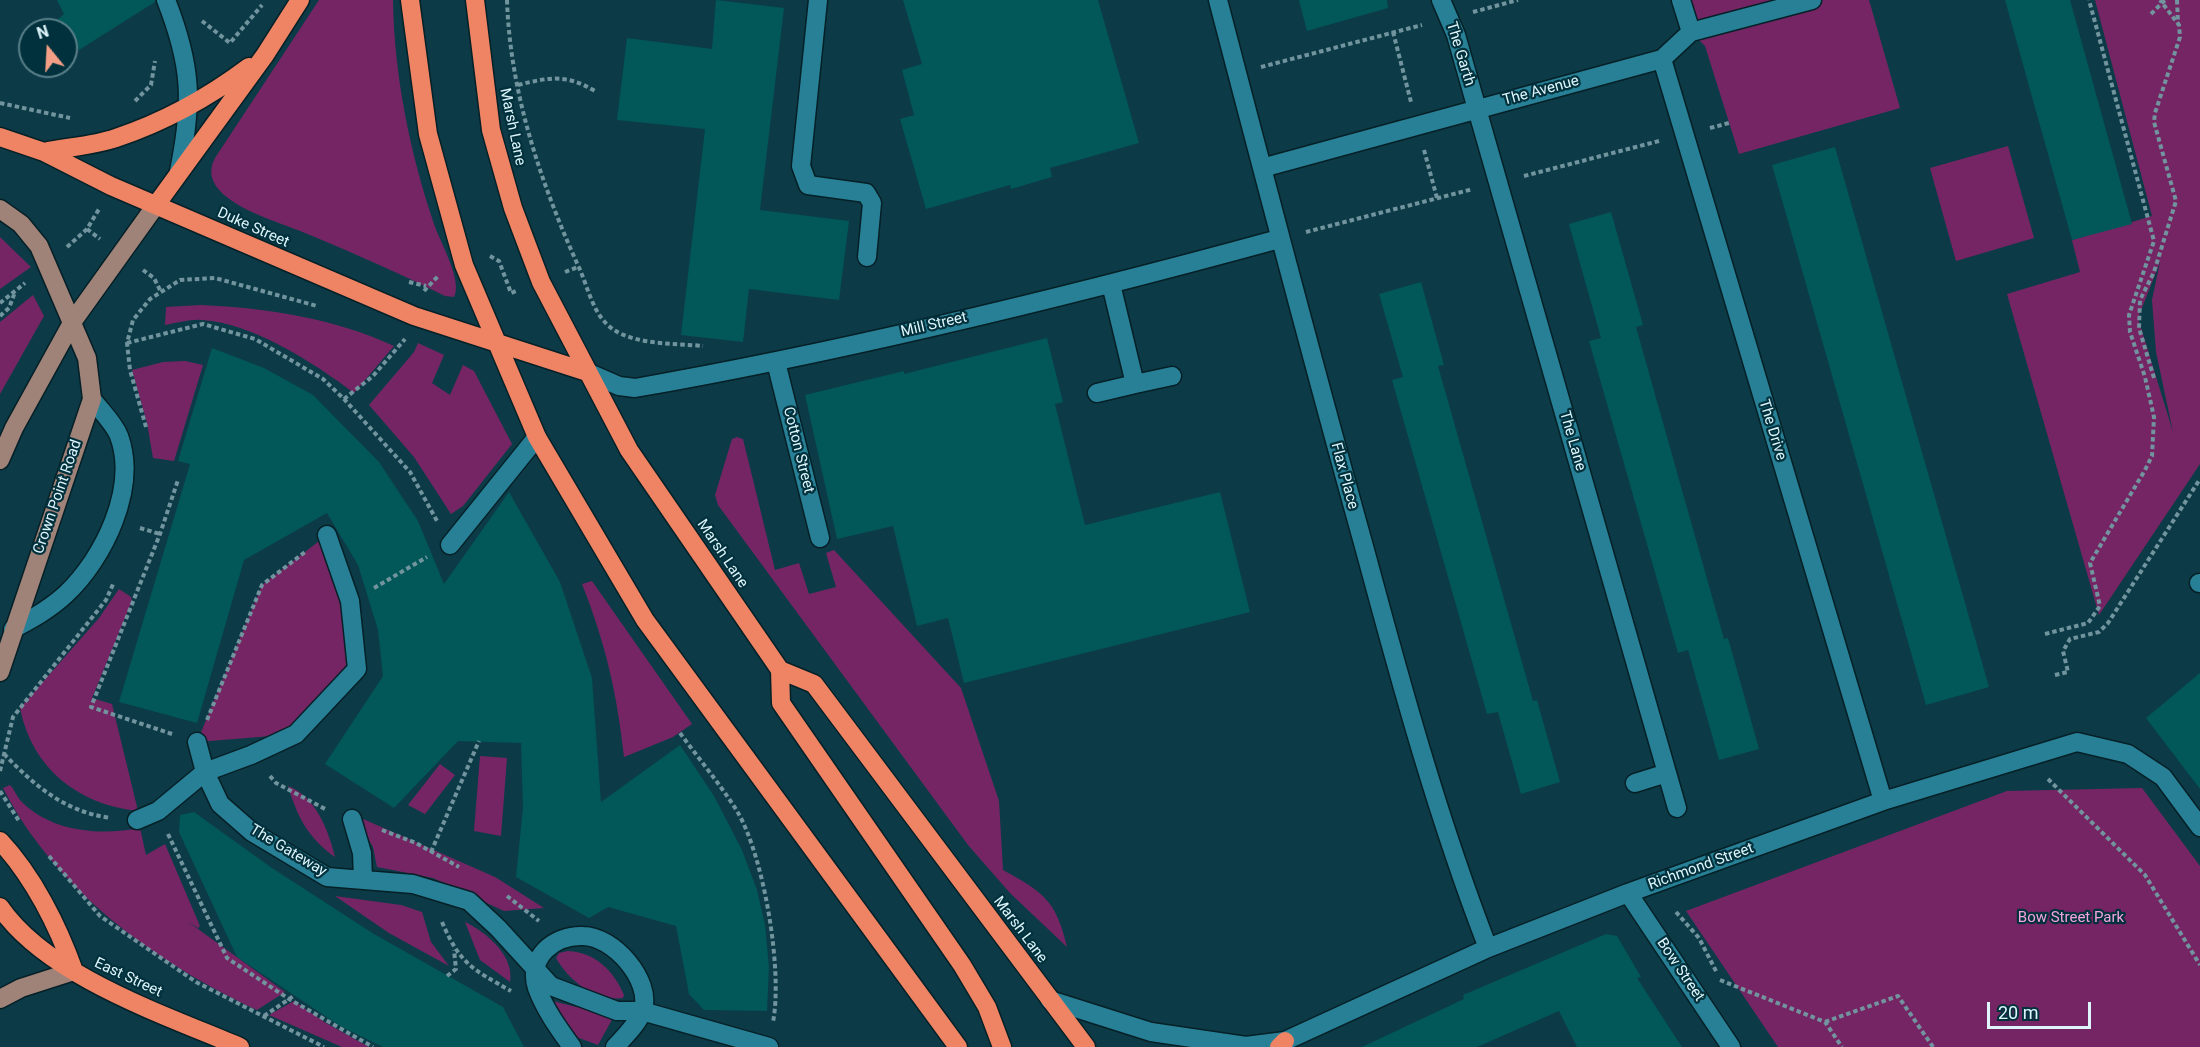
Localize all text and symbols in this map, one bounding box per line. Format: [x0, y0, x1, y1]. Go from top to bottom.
north arrow [18, 18, 78, 78]
street label: The Garth [1442, 20, 1478, 88]
text: N [35, 22, 51, 43]
street label: The Avenue [1501, 72, 1581, 110]
street label: Marsh Lane [495, 87, 529, 167]
street label: Duke Street [214, 204, 292, 252]
street label: Mill Street [899, 309, 969, 341]
street label: The Drive [1754, 397, 1790, 463]
street label: Cotton Street [779, 405, 817, 495]
street label: The Lane [1555, 409, 1589, 473]
street label: Crown Point Road [30, 438, 86, 556]
street label: Flax Place [1326, 441, 1362, 511]
street label: Marsh Lane [693, 516, 751, 592]
street label: The Gateway [246, 821, 330, 881]
street label: Richmond Street [1646, 840, 1756, 894]
street label: Marsh Lane [989, 893, 1051, 967]
park label: Bow Street Park [2018, 909, 2124, 927]
street label: Bow Street [1652, 935, 1708, 1005]
street label: East Street [91, 954, 165, 1002]
scale bar [1990, 990, 2094, 1028]
text: 20 m [1998, 1002, 2038, 1023]

